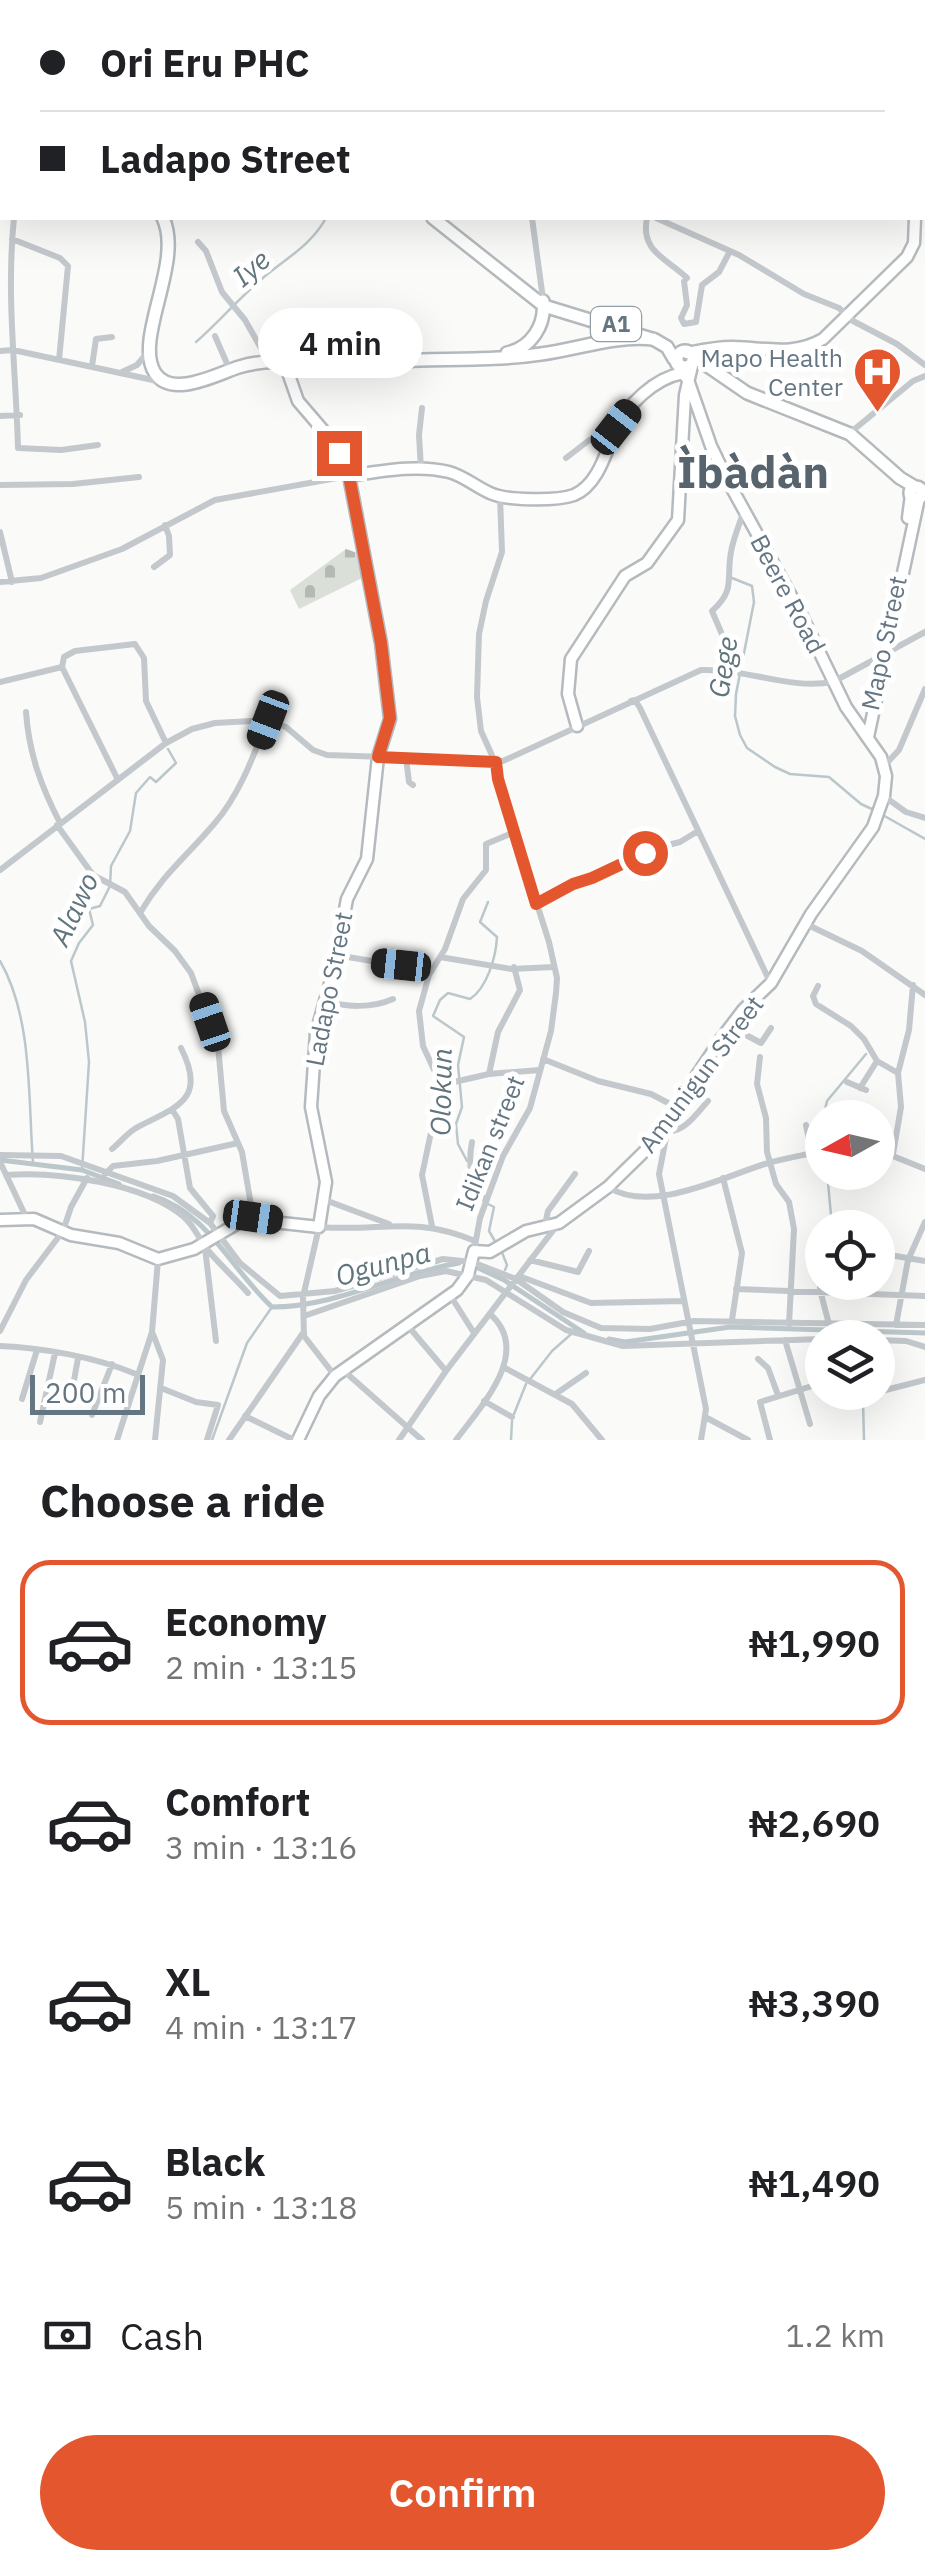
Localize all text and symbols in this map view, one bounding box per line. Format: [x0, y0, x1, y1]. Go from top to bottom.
text: Ori Eru PHC [100, 38, 310, 87]
text: Ladapo Street [100, 134, 351, 183]
water label: Iye [224, 241, 277, 294]
road number: A1 [591, 307, 641, 341]
callout: 4 min [256, 308, 422, 378]
text: 4 min [299, 322, 382, 364]
place label: Mapo Health Center [701, 341, 843, 403]
hospital icon: Mapo Health Center [852, 346, 904, 414]
car [586, 394, 646, 460]
route end [317, 431, 362, 476]
district label: Ìbàdàn [677, 442, 829, 500]
street label: Beere Road [743, 529, 834, 659]
street label: Mapo Street [853, 573, 914, 713]
water label: Gege [699, 634, 746, 700]
car [243, 687, 293, 753]
route start [623, 831, 668, 876]
water label: Alawo [40, 866, 107, 952]
street label: Ladapo Street [297, 909, 360, 1069]
car [370, 947, 432, 983]
car [186, 989, 234, 1055]
street label: Amunigun Street [631, 989, 770, 1159]
water label: Olokun [421, 1048, 460, 1136]
street label: Idikan street [447, 1070, 532, 1215]
north arrow [805, 1100, 895, 1190]
map controls [805, 1100, 895, 1410]
car [221, 1198, 285, 1236]
button: locate [805, 1210, 895, 1300]
water label: Ogunpa [331, 1233, 435, 1294]
button: layers [805, 1320, 895, 1410]
scale bar [30, 1370, 145, 1414]
text: 200 m [45, 1374, 126, 1411]
text: Choose a ride [40, 1471, 325, 1529]
text: Economy [165, 1597, 327, 1646]
icon: car [45, 1598, 135, 1688]
text: ₦1,990 [749, 1618, 880, 1667]
text: 2 min · 13:15 [165, 1646, 358, 1688]
text: Comfort [165, 1777, 310, 1826]
icon: car [45, 1778, 135, 1868]
text: ₦2,690 [749, 1798, 880, 1847]
text: 3 min · 13:16 [165, 1826, 358, 1868]
text: XL [165, 1957, 211, 2006]
icon: car [45, 1958, 135, 2048]
text: ₦3,390 [749, 1978, 880, 2027]
text: 4 min · 13:17 [165, 2006, 358, 2048]
text: Black [165, 2137, 265, 2186]
icon: car [45, 2138, 135, 2228]
text: ₦1,490 [749, 2158, 880, 2207]
text: 5 min · 13:18 [165, 2186, 358, 2228]
icon: cash [40, 2308, 95, 2363]
text: Cash [120, 2311, 204, 2360]
text: 1.2 km [786, 2314, 885, 2356]
button: Confirm [40, 2435, 885, 2550]

